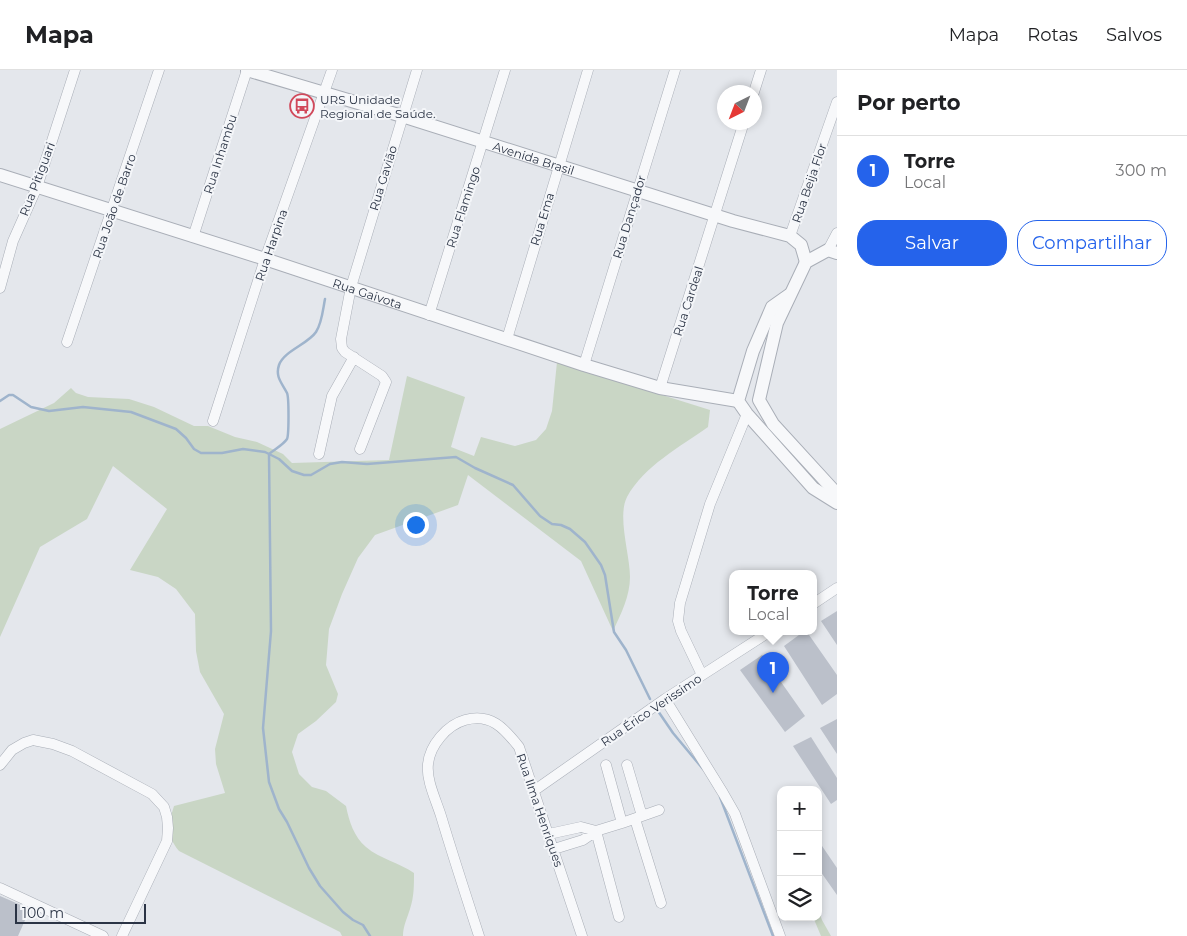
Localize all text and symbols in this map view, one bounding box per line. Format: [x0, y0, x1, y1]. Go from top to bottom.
text: Mapa [25, 20, 94, 49]
text: Mapa [949, 24, 999, 46]
text: Rotas [1027, 24, 1078, 46]
text: Salvos [1106, 24, 1162, 46]
north arrow [717, 85, 762, 130]
text: Por perto [857, 90, 961, 115]
place label: URS Unidade Regional de Saúde. [320, 92, 435, 121]
bus stop icon: URS Unidade Regional de Saúde. [289, 93, 315, 119]
street label: Rua Inhambu [200, 112, 240, 196]
street label: Avenida Brasil [491, 138, 576, 178]
street label: Rua Pitiguari [16, 140, 58, 218]
street label: Rua Beija Flor [788, 141, 830, 225]
street label: Rua Gavião [366, 144, 400, 212]
text: Torre [904, 150, 955, 173]
street label: Rua João de Barro [89, 152, 139, 260]
text: 1 [870, 161, 876, 180]
text: 300 m [1116, 161, 1167, 180]
street label: Rua Flamingo [443, 164, 483, 250]
street label: Rua Dançador [609, 173, 649, 261]
text: Local [904, 173, 946, 192]
street label: Rua Ema [527, 191, 557, 247]
street label: Rua Harpina [252, 207, 290, 283]
button: Salvar [857, 220, 1007, 266]
button: Compartilhar [1017, 220, 1167, 266]
street label: Rua Cardeal [670, 264, 706, 338]
street label: Rua Gaivota [331, 275, 404, 312]
your location [403, 512, 429, 538]
popup [729, 570, 817, 635]
text: Torre [747, 582, 799, 605]
text: Local [747, 605, 789, 624]
pin: 1 [757, 652, 789, 693]
street label: Rua Érico Verissimo [598, 671, 704, 749]
street label: Rua Ilma Henriques [514, 751, 567, 869]
map controls [777, 786, 822, 921]
button: + [777, 786, 822, 831]
button: − [777, 831, 822, 876]
button: layers [777, 876, 822, 921]
scale bar [15, 901, 146, 924]
text: 100 m [22, 904, 64, 922]

